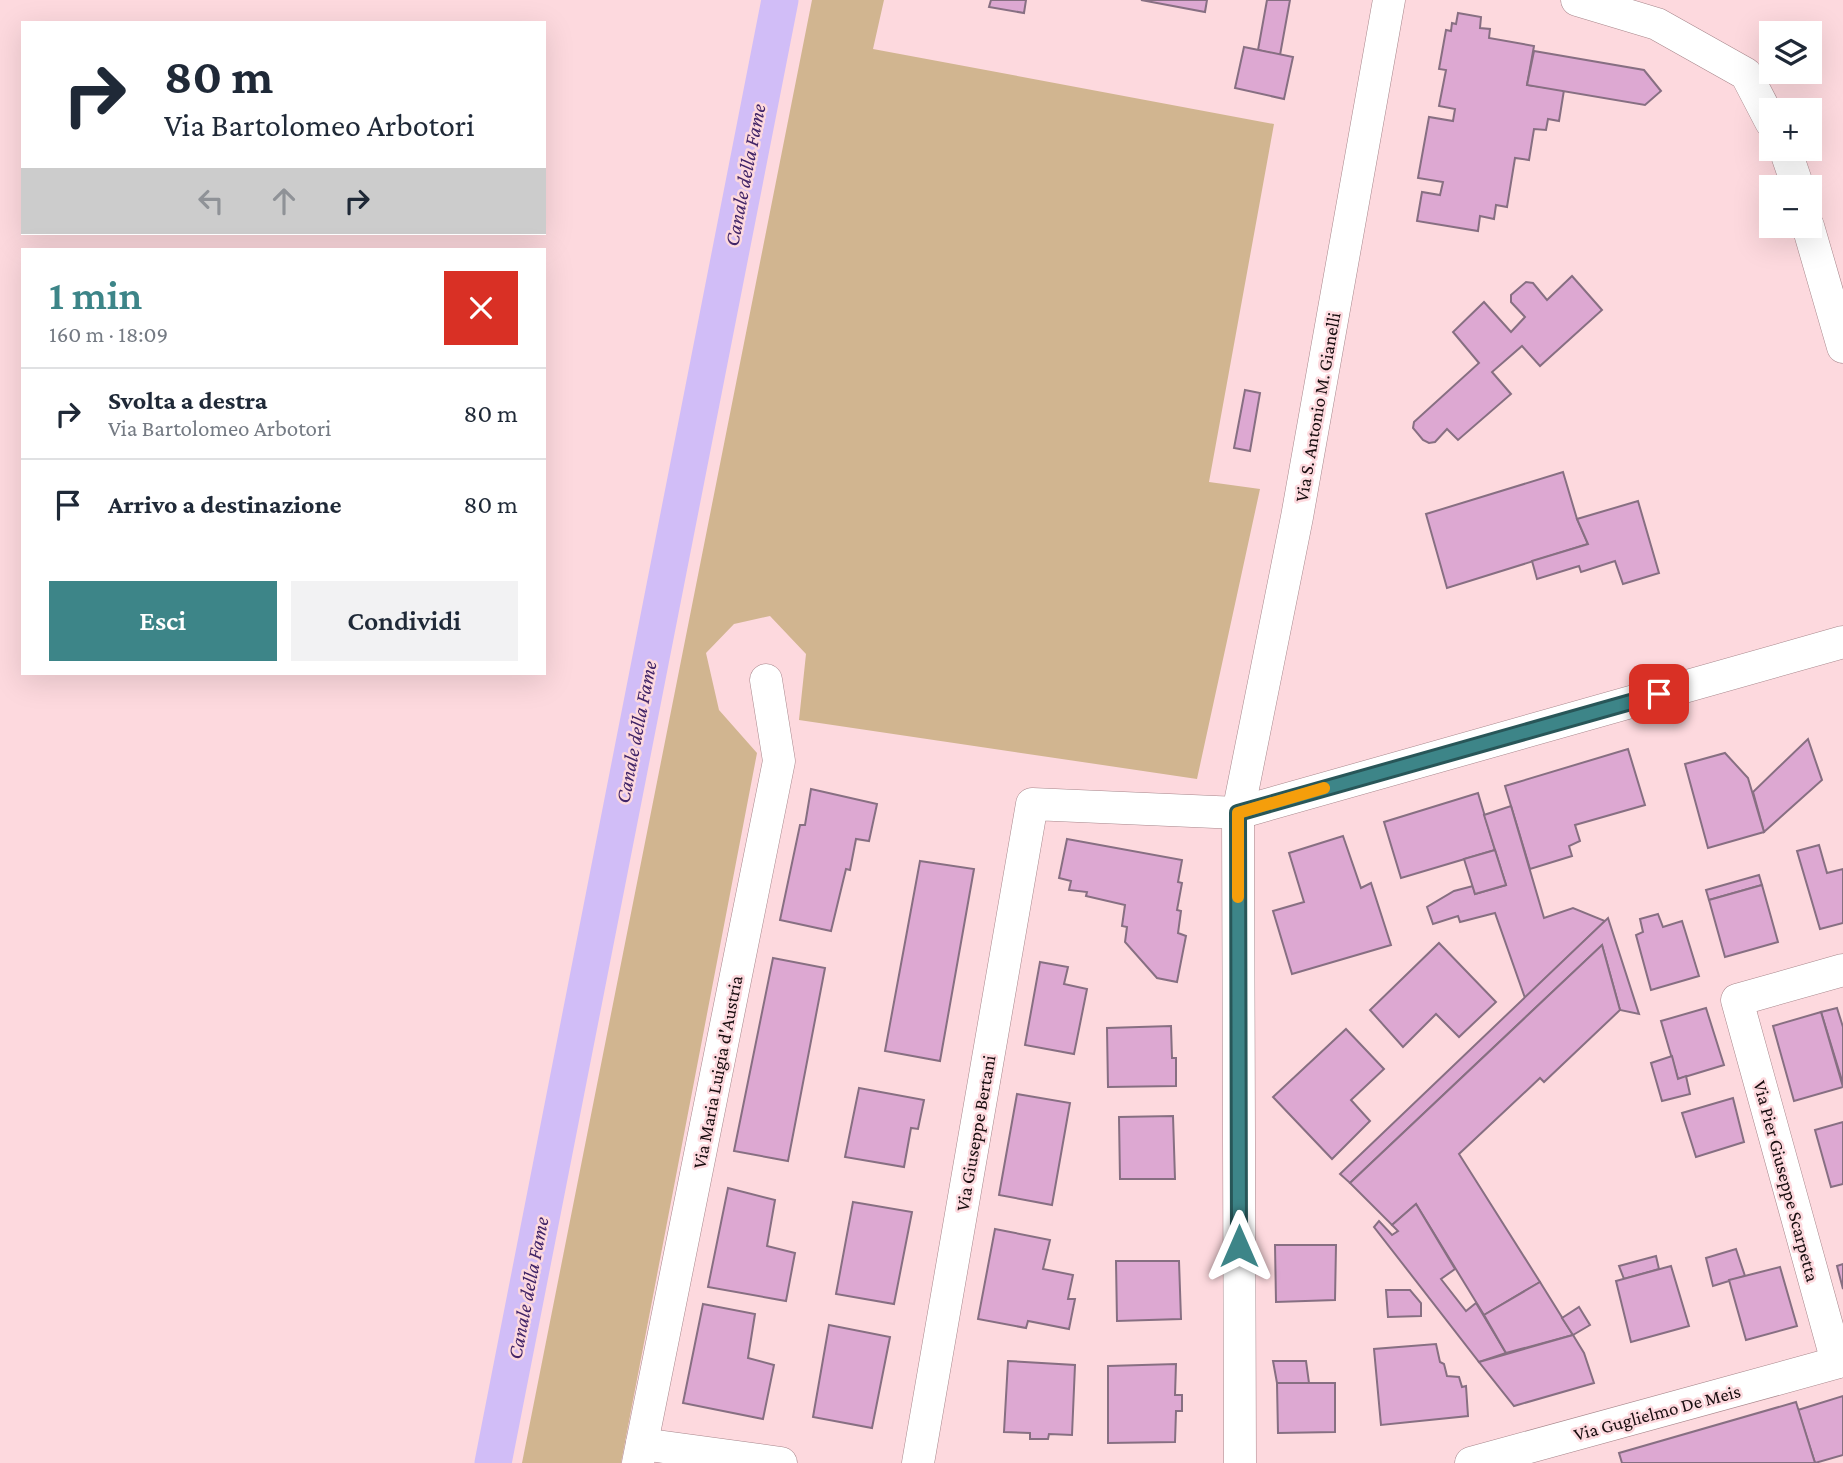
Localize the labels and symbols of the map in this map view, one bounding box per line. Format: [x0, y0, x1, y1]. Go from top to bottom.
water label: Canale della Fame [719, 102, 771, 248]
street label: Via S. Antonio M. Gianelli [1290, 311, 1345, 504]
water label: Canale della Fame [610, 659, 662, 805]
pin [1629, 664, 1689, 724]
street label: Via Maria Luigia d'Austria [688, 973, 747, 1171]
street label: Via Giuseppe Bertani [951, 1053, 1000, 1213]
street label: Via Pier Giuseppe Scarpetta [1749, 1078, 1824, 1284]
position arrow [1202, 1209, 1276, 1283]
water label: Canale della Fame [502, 1215, 554, 1361]
street label: Via Guglielmo De Meis [1571, 1380, 1743, 1445]

